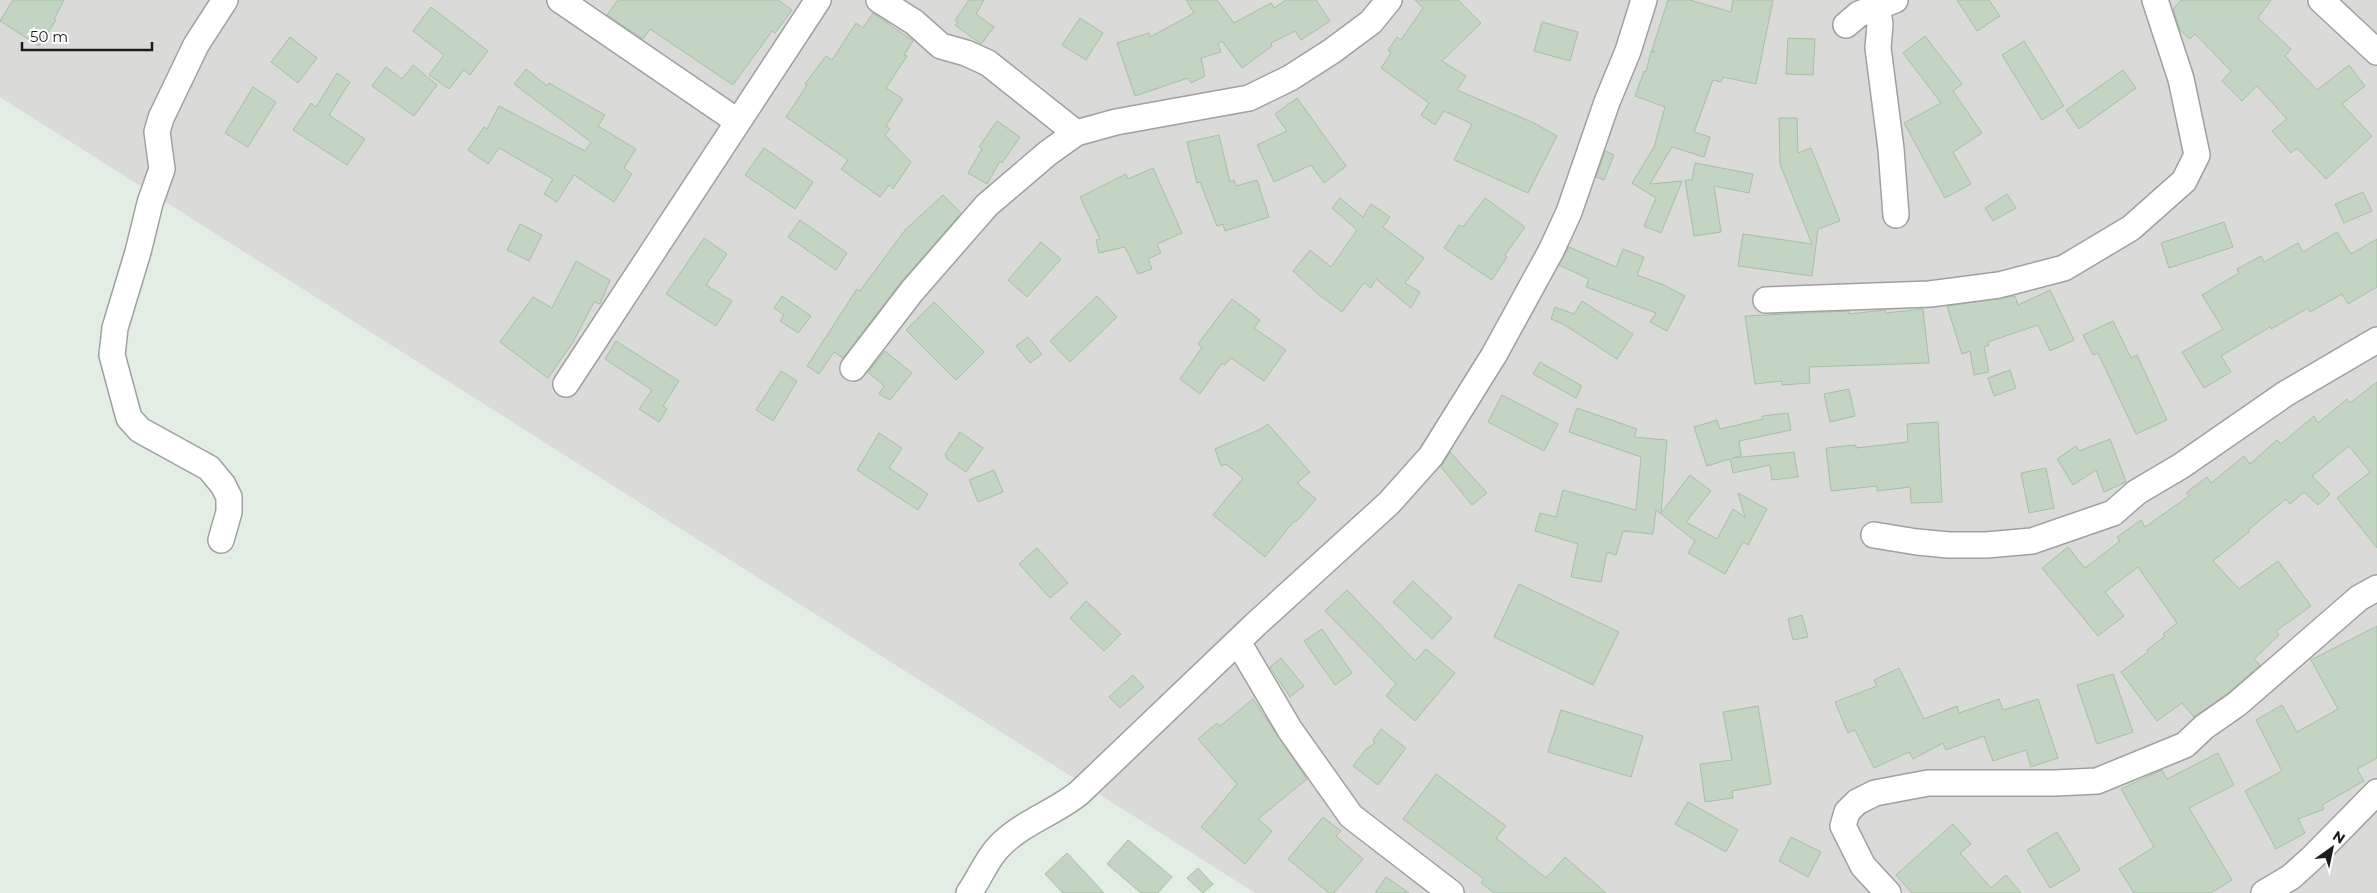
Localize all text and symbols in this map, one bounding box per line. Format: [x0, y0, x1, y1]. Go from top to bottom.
scale bar [22, 20, 152, 52]
text: 50 m [30, 27, 68, 46]
north arrow [2307, 823, 2357, 873]
text: N [2329, 826, 2349, 848]

